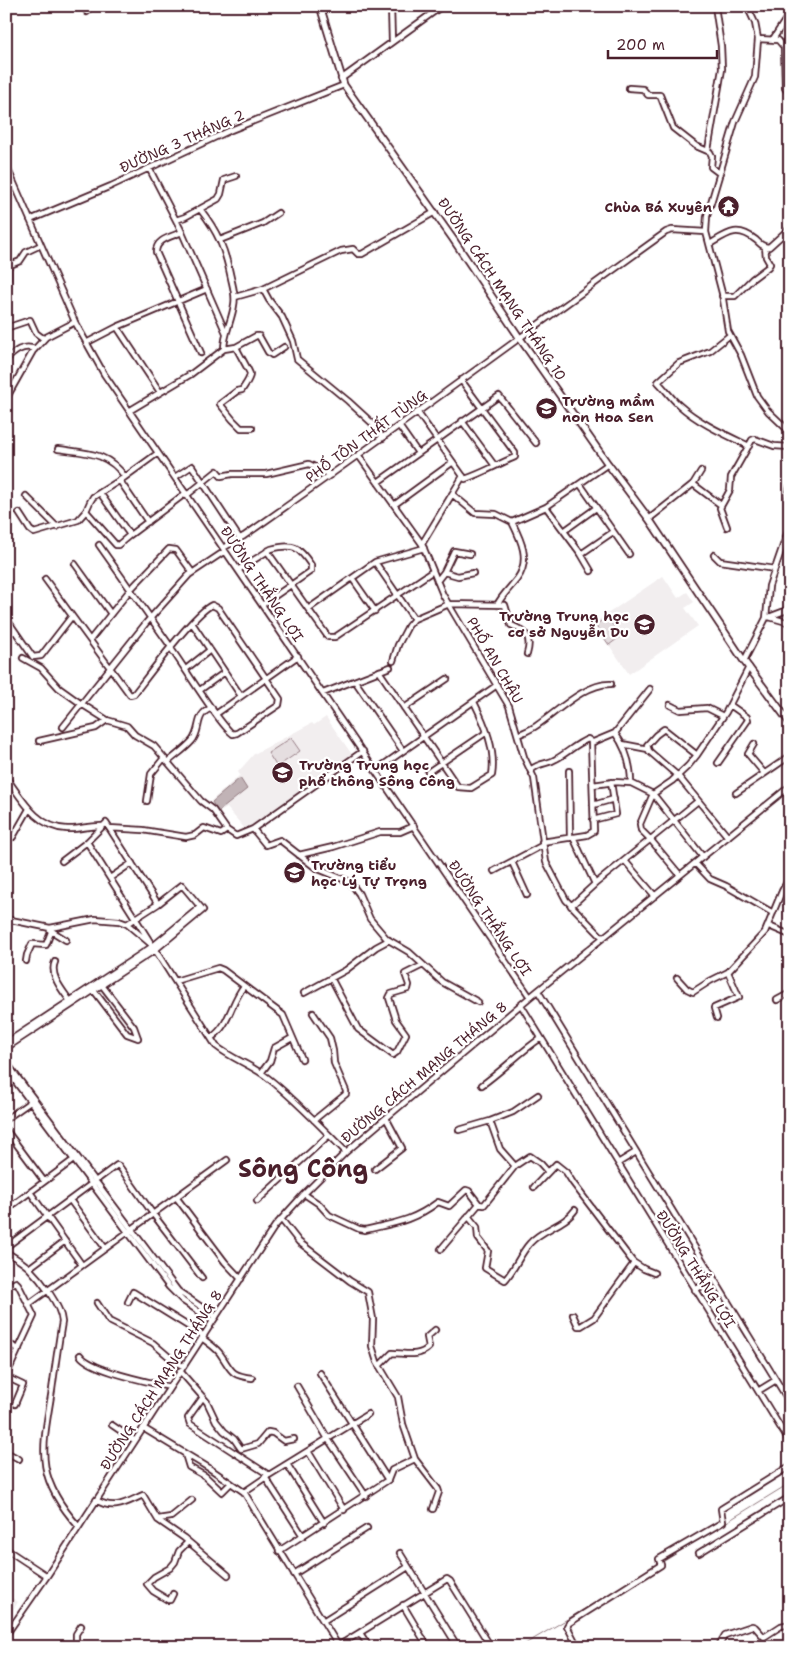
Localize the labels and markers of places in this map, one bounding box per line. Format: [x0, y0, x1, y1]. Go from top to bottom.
temple icon: Chùa Bá Xuyên [716, 195, 740, 219]
place label: Chùa Bá Xuyên [605, 198, 712, 216]
place label: Trường mầm non Hoa Sen [562, 392, 655, 426]
school or university icon: Trường mầm non Hoa Sen [534, 397, 558, 421]
place label: Trường Trung học cơ sở Nguyễn Du [499, 607, 629, 641]
school or university icon: Trường Trung học cơ sở Nguyễn Du [633, 612, 657, 636]
place label: Trường Trung học phổ thông Sông Công [299, 756, 455, 790]
school or university icon: Trường Trung học phổ thông Sông Công [271, 761, 295, 785]
place label: Trường tiểu học Lý Tự Trọng [311, 856, 427, 890]
school or university icon: Trường tiểu học Lý Tự Trọng [283, 861, 307, 885]

